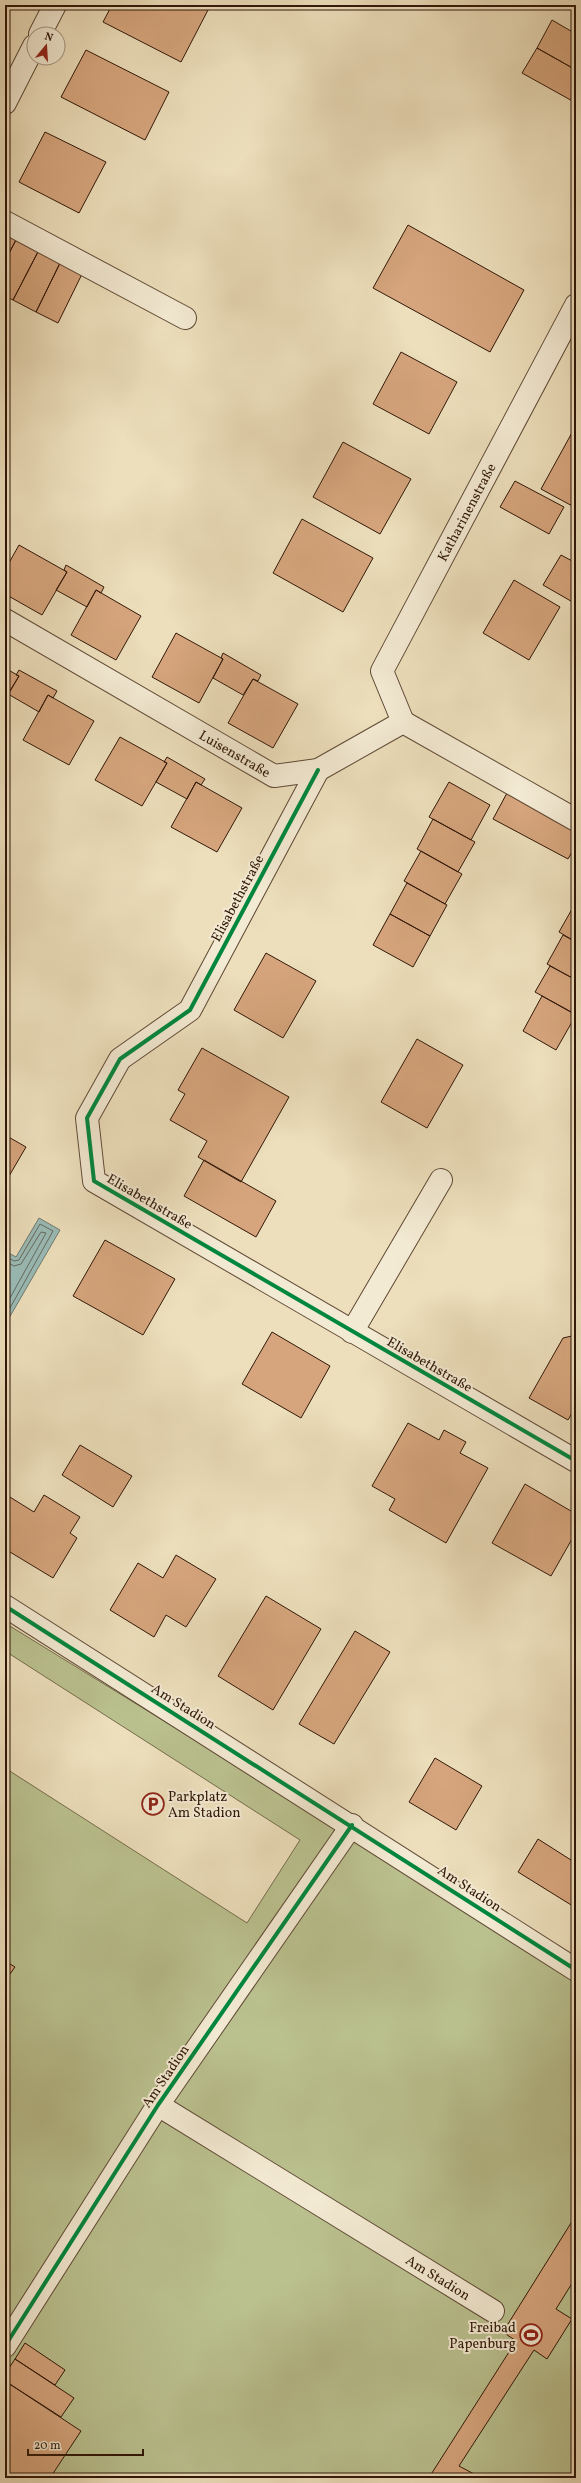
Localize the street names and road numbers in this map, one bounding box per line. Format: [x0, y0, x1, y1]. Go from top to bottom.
street label: Katharinenstraße [434, 460, 502, 565]
street label: Luisenstraße [195, 727, 274, 783]
street label: Elisabethstraße [207, 852, 269, 946]
street label: Elisabethstraße [103, 1170, 196, 1235]
street label: Elisabethstraße [383, 1333, 476, 1398]
street label: Am Stadion [147, 1680, 219, 1735]
street label: Am Stadion [434, 1862, 505, 1917]
street label: Am Stadion [138, 2041, 194, 2112]
street label: Am Stadion [402, 2251, 473, 2306]

